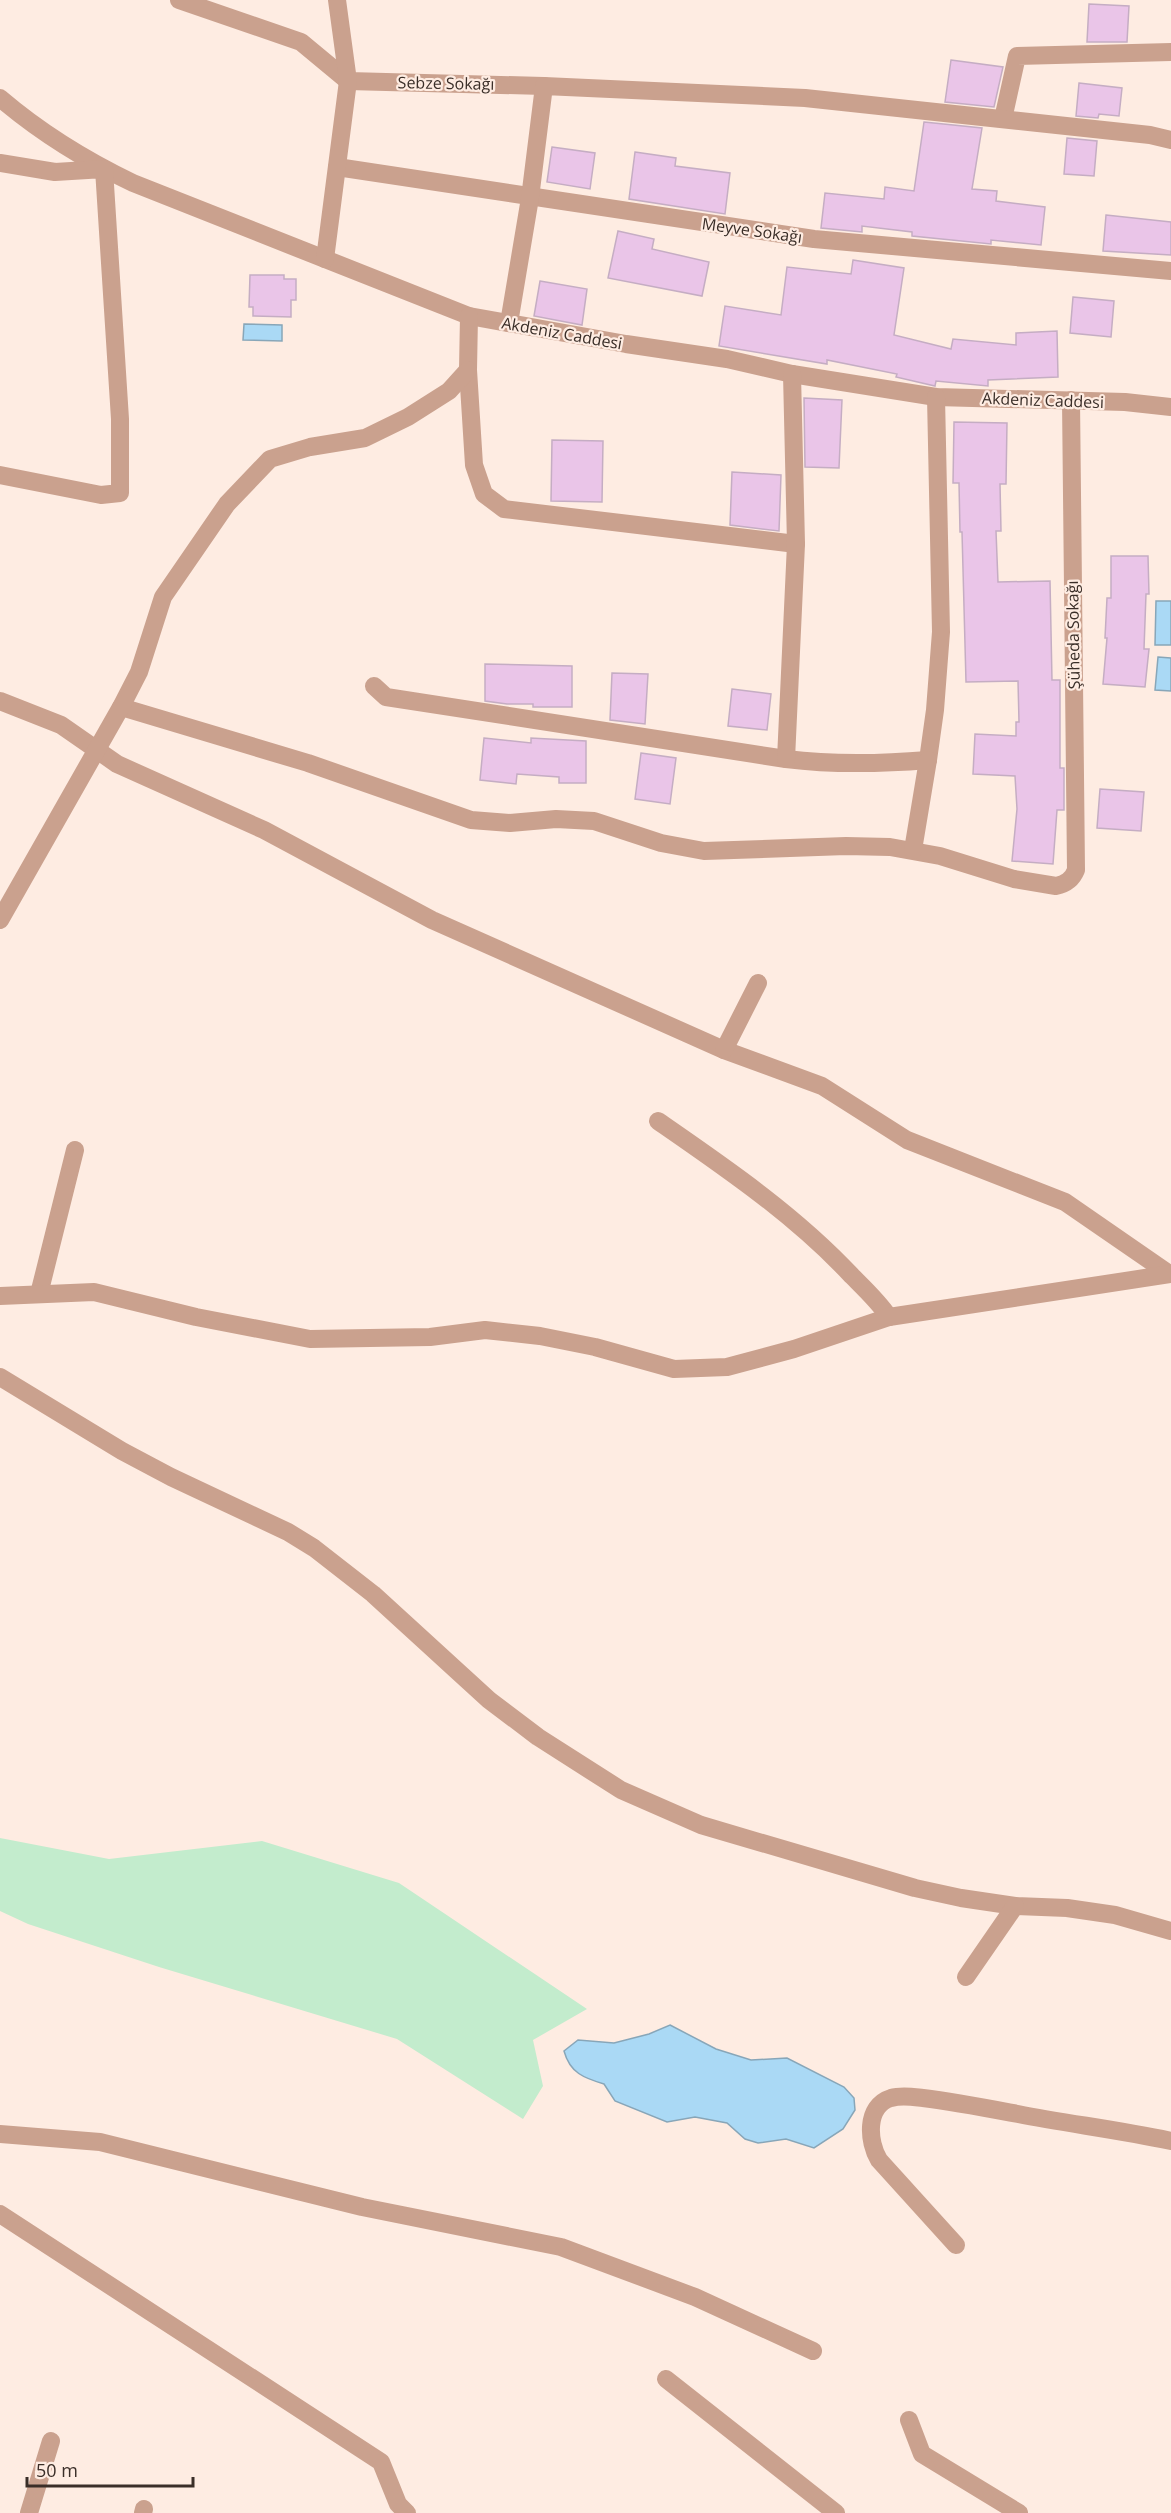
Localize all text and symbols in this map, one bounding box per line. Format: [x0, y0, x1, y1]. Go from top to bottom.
street label: Sebze Sokağı [398, 71, 494, 95]
street label: Meyve Sokağı [700, 212, 804, 248]
street label: Akdeniz Caddesi [500, 312, 624, 354]
street label: Akdeniz Caddesi [982, 387, 1104, 413]
street label: Şüheda Sokağı [1061, 580, 1085, 690]
scale bar [27, 2450, 194, 2488]
text: 50 m [36, 2458, 78, 2482]

